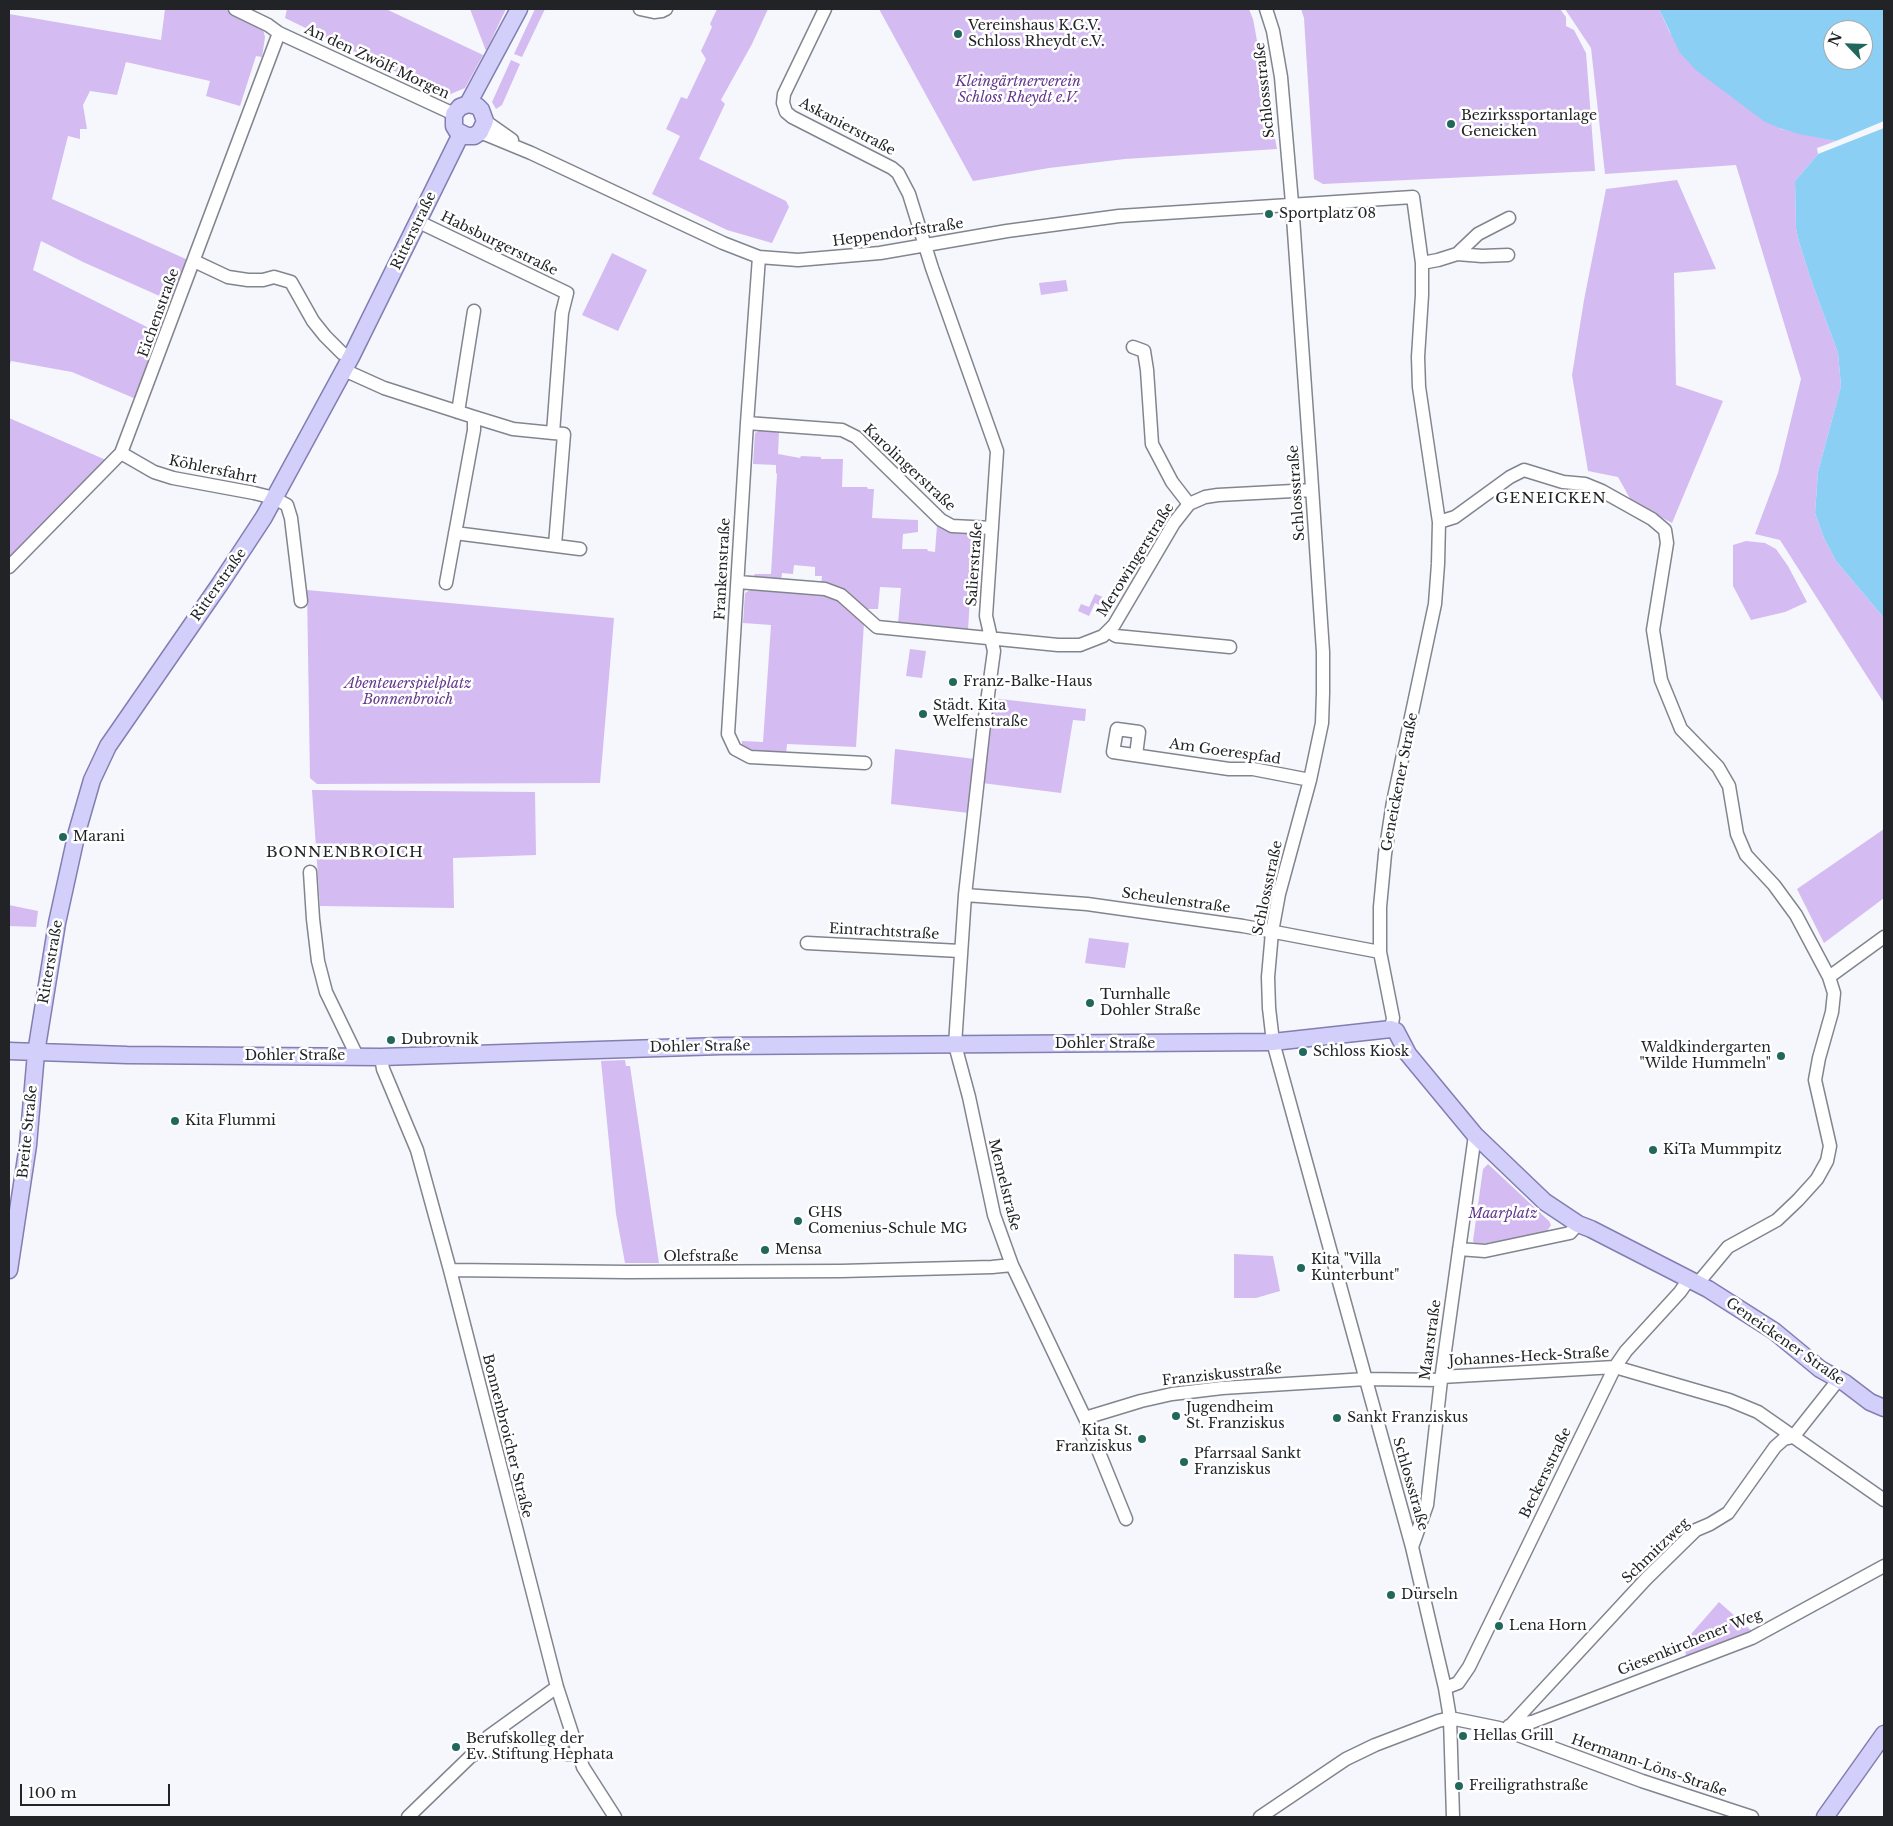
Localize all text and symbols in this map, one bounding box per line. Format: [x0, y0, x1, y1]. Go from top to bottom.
place label: Vereinshaus K.G.V. Schloss Rheydt e.V. [968, 18, 1105, 50]
north arrow [1823, 20, 1873, 70]
street label: An den Zwölf Morgen [302, 21, 452, 103]
marker: Vereinshaus K.G.V. Schloss Rheydt e.V. [952, 28, 964, 40]
text: N [1824, 30, 1846, 49]
street label: Schlossstraße [1252, 41, 1278, 139]
park label: Kleingärtnerverein Schloss Rheydt e.V. [955, 74, 1081, 106]
street label: Askanierstraße [796, 95, 898, 159]
place label: Bezirkssportanlage Geneicken [1461, 108, 1597, 140]
marker: Bezirkssportanlage Geneicken [1445, 118, 1457, 130]
street label: Ritterstraße [388, 189, 440, 273]
place label: Sportplatz 08 [1279, 206, 1376, 222]
street label: Habsburgerstraße [438, 208, 560, 280]
marker: Sportplatz 08 [1263, 208, 1275, 220]
street label: Heppendorfstraße [831, 215, 965, 251]
street label: Eichenstraße [135, 266, 183, 360]
street label: Karolingerstraße [859, 421, 959, 515]
street label: Schlossstraße [1285, 444, 1309, 542]
street label: Köhlersfahrt [167, 452, 259, 488]
district label: GENEICKEN [1494, 490, 1608, 508]
street label: Merowingerstraße [1094, 500, 1178, 620]
street label: Frankenstraße [712, 517, 734, 621]
street label: Salierstraße [964, 521, 986, 607]
street label: Ritterstraße [188, 545, 250, 625]
place label: Franz-Balke-Haus [963, 674, 1092, 690]
park label: Abenteuerspielplatz Bonnenbroich [345, 676, 471, 709]
marker: Franz-Balke-Haus [947, 676, 959, 688]
place label: Städt. Kita Welfenstraße [933, 698, 1028, 730]
marker: Städt. Kita Welfenstraße [917, 708, 929, 720]
street label: Geneickener Straße [1378, 711, 1422, 853]
street label: Am Goerespfad [1168, 736, 1282, 768]
place label: Marani [73, 829, 125, 845]
marker: Marani [57, 831, 69, 843]
street label: Schlossstraße [1250, 839, 1286, 937]
district label: BONNENBROICH [265, 844, 425, 862]
street label: Scheulenstraße [1121, 885, 1231, 917]
street label: Ritterstraße [35, 919, 67, 1005]
street label: Eintrachtstraße [828, 921, 940, 943]
place label: Turnhalle Dohler Straße [1100, 987, 1201, 1020]
marker: Turnhalle Dohler Straße [1084, 997, 1096, 1009]
place label: Dubrovnik [401, 1032, 479, 1048]
marker: Dubrovnik [385, 1034, 397, 1046]
street label: Dohler Straße [1055, 1036, 1155, 1052]
street label: Dohler Straße [650, 1038, 750, 1056]
place label: Waldkindergarten "Wilde Hummeln" [1640, 1040, 1771, 1072]
place label: Schloss Kiosk [1313, 1044, 1409, 1060]
marker: Schloss Kiosk [1297, 1046, 1309, 1058]
street label: Dohler Straße [245, 1048, 345, 1064]
marker: Waldkindergarten "Wilde Hummeln" [1775, 1050, 1787, 1062]
street label: Breite Straße [15, 1085, 41, 1179]
place label: Kita Flummi [185, 1113, 276, 1129]
marker: Kita Flummi [169, 1115, 181, 1127]
street label: Memelstraße [984, 1137, 1024, 1233]
place label: KiTa Mummpitz [1663, 1142, 1782, 1158]
marker: KiTa Mummpitz [1647, 1144, 1659, 1156]
place label: GHS Comenius-Schule MG [808, 1205, 967, 1238]
park label: Maarplatz [1469, 1206, 1537, 1222]
marker: GHS Comenius-Schule MG [792, 1215, 804, 1227]
place label: Mensa [775, 1242, 822, 1258]
marker: Mensa [759, 1244, 771, 1256]
street label: Olefstraße [663, 1249, 739, 1265]
place label: Kita "Villa Kunterbunt" [1311, 1252, 1399, 1284]
marker: Kita "Villa Kunterbunt" [1295, 1262, 1307, 1274]
street label: Geneickener Straße [1722, 1295, 1848, 1389]
street label: Maarstraße [1417, 1299, 1445, 1381]
street label: Johannes-Heck-Straße [1448, 1344, 1610, 1370]
street label: Bonnenbroicher Straße [478, 1352, 536, 1520]
street label: Franziskusstraße [1161, 1360, 1283, 1390]
place label: Jugendheim St. Franziskus [1186, 1400, 1285, 1432]
marker: Jugendheim St. Franziskus [1170, 1410, 1182, 1422]
place label: Sankt Franziskus [1347, 1410, 1468, 1426]
marker: Sankt Franziskus [1331, 1412, 1343, 1424]
place label: Kita St. Franziskus [1055, 1423, 1132, 1455]
street label: Beckersstraße [1517, 1425, 1575, 1521]
marker: Kita St. Franziskus [1136, 1433, 1148, 1445]
street label: Schlossstraße [1389, 1435, 1431, 1533]
place label: Pfarrsaal Sankt Franziskus [1194, 1446, 1301, 1478]
marker: Pfarrsaal Sankt Franziskus [1178, 1456, 1190, 1468]
street label: Schmitzweg [1619, 1515, 1693, 1587]
place label: Dürseln [1401, 1587, 1458, 1603]
marker: Dürseln [1385, 1589, 1397, 1601]
street label: Giesenkirchener Weg [1615, 1606, 1765, 1680]
place label: Lena Horn [1509, 1618, 1587, 1634]
marker: Lena Horn [1493, 1620, 1505, 1632]
place label: Hellas Grill [1473, 1728, 1554, 1744]
marker: Hellas Grill [1457, 1730, 1469, 1742]
place label: Berufskolleg der Ev. Stiftung Hephata [466, 1731, 613, 1764]
street label: Hermann-Löns-Straße [1569, 1731, 1729, 1801]
marker: Berufskolleg der Ev. Stiftung Hephata [450, 1741, 462, 1753]
scale bar [22, 1774, 172, 1806]
place label: Freiligrathstraße [1469, 1778, 1588, 1794]
marker: Freiligrathstraße [1453, 1780, 1465, 1792]
text: 100 m [28, 1783, 77, 1802]

